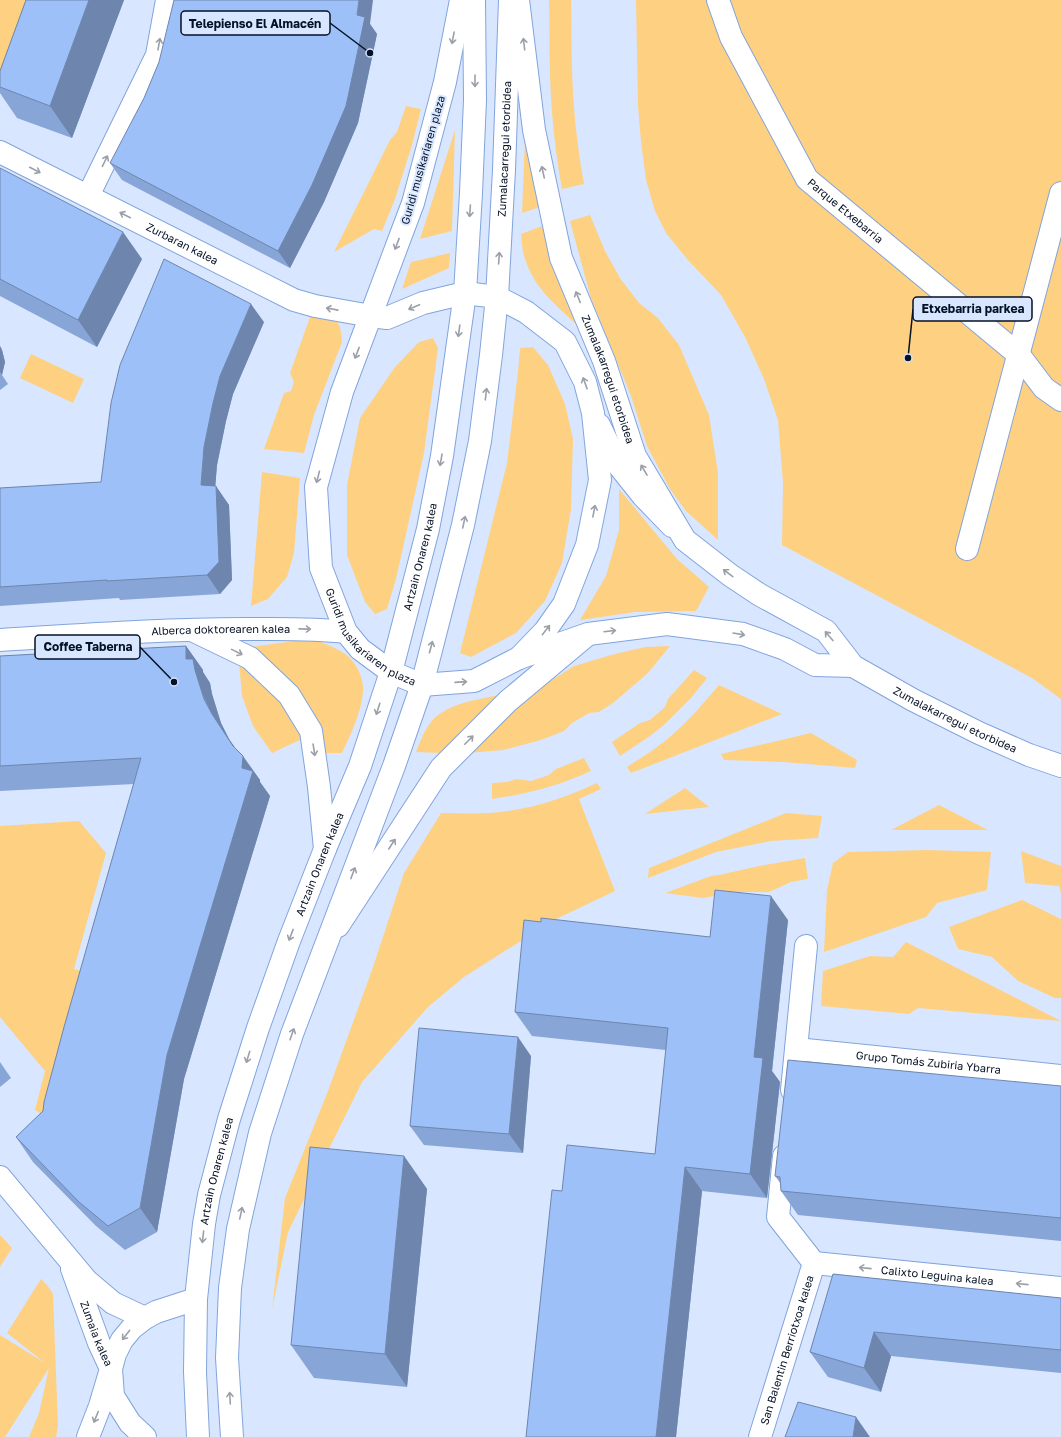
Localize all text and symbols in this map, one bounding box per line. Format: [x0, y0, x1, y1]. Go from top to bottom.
callout: Telepienso El Almacén [181, 11, 330, 35]
text: Telepienso El Almacén [189, 16, 321, 31]
one-way arrow [449, 31, 457, 44]
one-way arrow [156, 38, 164, 51]
one-way arrow [520, 38, 528, 51]
one-way arrow [471, 74, 478, 87]
street label: Zumalacarregui etorbidea [494, 81, 513, 217]
street label: Guridi musikariaren plaza [398, 94, 447, 226]
one-way arrow [102, 156, 109, 168]
one-way arrow [539, 166, 547, 179]
one-way arrow [29, 167, 41, 174]
street label: Parque Etxebarria [805, 175, 886, 246]
one-way arrow [467, 204, 474, 217]
one-way arrow [120, 211, 132, 218]
street label: Zurbaran kalea [144, 220, 220, 267]
one-way arrow [393, 238, 401, 250]
one-way arrow [495, 252, 503, 265]
one-way arrow [573, 291, 581, 303]
callout: Etxebarria parkea [913, 297, 1032, 321]
text: Etxebarria parkea [922, 301, 1025, 316]
one-way arrow [408, 304, 420, 311]
one-way arrow [326, 305, 339, 313]
street label: Zumalakarregui etorbidea [579, 313, 637, 445]
one-way arrow [455, 324, 463, 337]
one-way arrow [352, 347, 360, 359]
one-way arrow [580, 377, 588, 389]
one-way arrow [482, 387, 490, 400]
one-way arrow [437, 453, 445, 466]
one-way arrow [640, 465, 648, 476]
one-way arrow [314, 470, 322, 483]
street label: Artzain Onaren kalea [400, 502, 439, 612]
one-way arrow [590, 505, 598, 518]
one-way arrow [460, 515, 468, 528]
one-way arrow [722, 569, 733, 577]
street label: Guridi musikariaren plaza [323, 586, 418, 688]
street label: Alberca doktorearen kalea [151, 622, 290, 637]
one-way arrow [541, 624, 550, 635]
one-way arrow [298, 625, 311, 633]
one-way arrow [603, 627, 616, 635]
one-way arrow [732, 630, 745, 638]
one-way arrow [825, 630, 834, 641]
callout: Coffee Taberna [35, 635, 140, 659]
text: Coffee Taberna [44, 639, 132, 654]
one-way arrow [428, 641, 436, 654]
one-way arrow [231, 648, 243, 656]
one-way arrow [454, 679, 467, 686]
street label: Zumalakarregui etorbidea [891, 683, 1019, 755]
one-way arrow [374, 703, 382, 715]
one-way arrow [464, 735, 474, 745]
one-way arrow [310, 744, 318, 757]
street label: Artzain Onaren kalea [292, 810, 346, 918]
one-way arrow [388, 838, 396, 850]
one-way arrow [349, 868, 357, 880]
one-way arrow [287, 928, 295, 940]
one-way arrow [288, 1029, 296, 1041]
street label: Grupo Tomás Zubiria Ybarra [855, 1048, 1001, 1076]
one-way arrow [244, 1051, 252, 1063]
street label: Artzain Onaren kalea [197, 1116, 235, 1226]
one-way arrow [238, 1207, 246, 1220]
one-way arrow [199, 1230, 207, 1243]
street label: Calixto Leguina kalea [880, 1263, 994, 1287]
one-way arrow [859, 1265, 872, 1272]
street label: San Balentin Berriotxoa kalea [757, 1273, 816, 1426]
one-way arrow [1016, 1280, 1029, 1288]
street label: Zumaia kalea [78, 1299, 116, 1368]
one-way arrow [122, 1330, 130, 1341]
one-way arrow [226, 1392, 233, 1405]
one-way arrow [91, 1410, 99, 1422]

